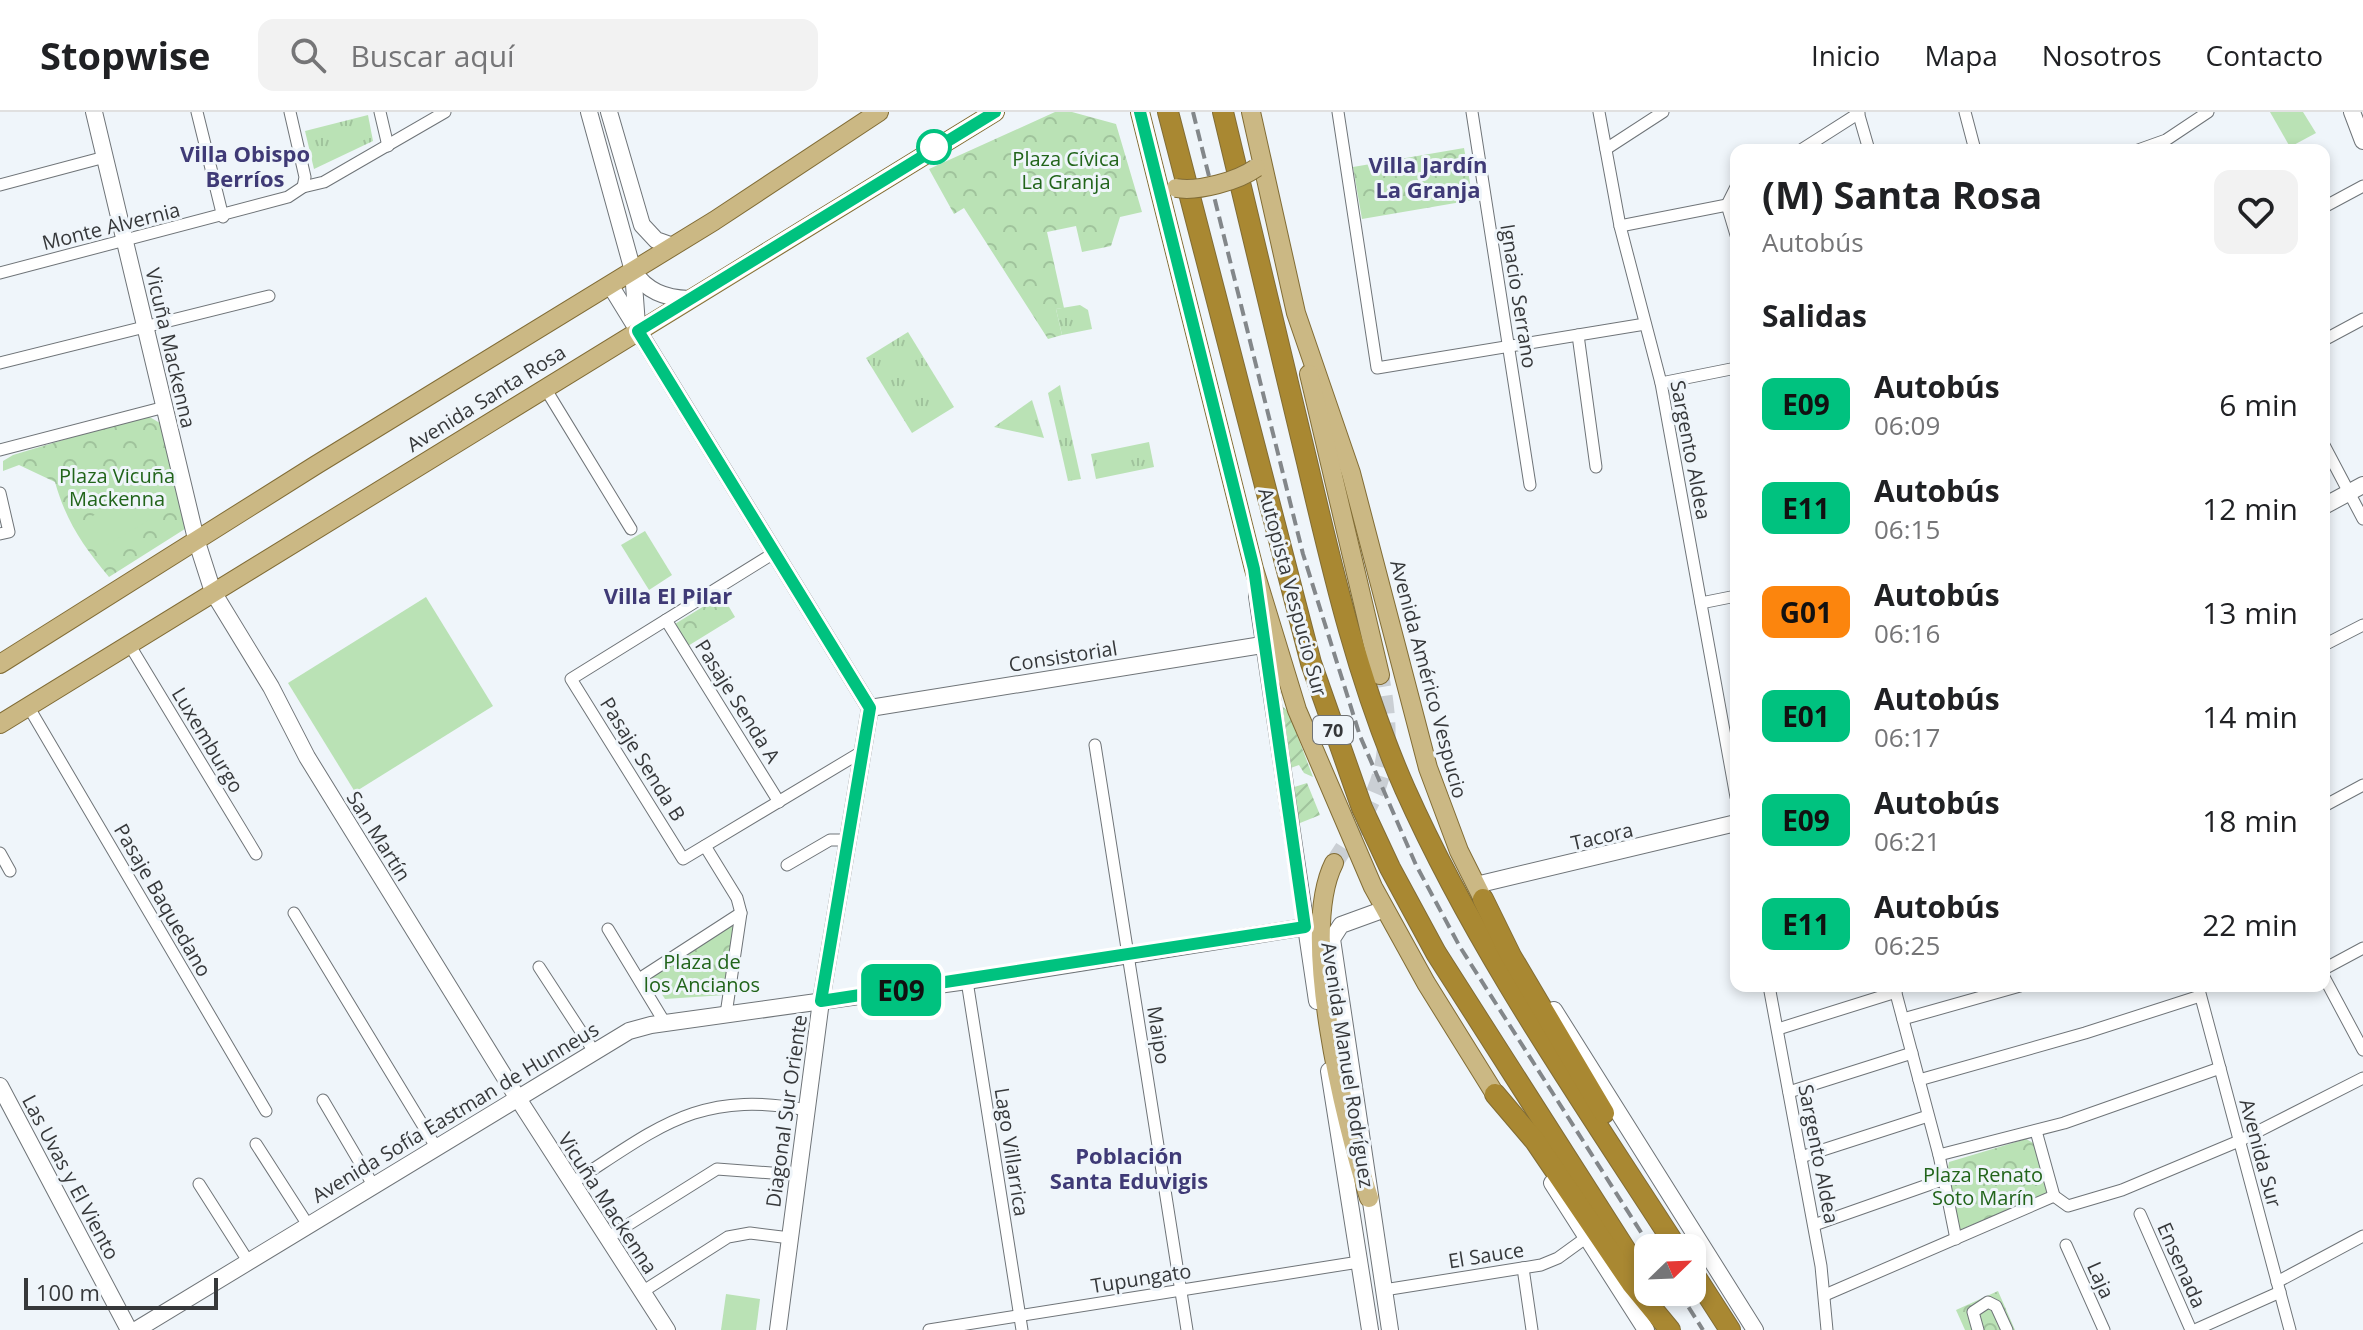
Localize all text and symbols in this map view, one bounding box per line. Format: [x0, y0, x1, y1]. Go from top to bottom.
search box [258, 19, 818, 91]
text: Stopwise [40, 29, 210, 81]
icon: search [286, 33, 330, 77]
text: Buscar aquí [350, 35, 515, 76]
text: Inicio [1811, 36, 1880, 74]
text: Mapa [1924, 36, 1998, 74]
text: Nosotros [2042, 36, 2162, 74]
text: Contacto [2206, 36, 2323, 74]
unlabelled marker [917, 130, 951, 164]
district label: Villa Obispo Berríos [180, 138, 310, 193]
park label: Plaza Cívica La Granja [1012, 145, 1120, 195]
district label: Villa Jardín La Granja [1368, 149, 1488, 204]
text: (M) Santa Rosa [1762, 168, 2042, 220]
button: heart [2214, 170, 2298, 254]
street label: Monte Alvernia [39, 196, 183, 256]
street label: Ignacio Serrano [1494, 222, 1544, 370]
text: Autobús [1762, 224, 1864, 260]
street label: Vicuña Mackenna [139, 265, 203, 431]
text: Salidas [1762, 295, 1867, 336]
street label: Avenida Santa Rosa [401, 338, 571, 458]
text: Autobús [1874, 366, 2000, 407]
street label: Sargento Aldea [1664, 378, 1718, 522]
text: 6 min [2219, 384, 2298, 425]
text: E09 [1782, 385, 1830, 423]
text: 06:09 [1874, 407, 1940, 443]
park label: Plaza Vicuña Mackenna [59, 462, 175, 512]
text: Autobús [1874, 470, 2000, 511]
street label: Autopista Vespucio Sur [1252, 485, 1334, 699]
text: 12 min [2202, 488, 2298, 529]
text: E11 [1782, 489, 1830, 527]
text: 06:15 [1874, 511, 1940, 547]
street label: Avenida Américo Vespucio [1384, 557, 1474, 801]
text: Autobús [1874, 574, 2000, 615]
district label: Villa El Pilar [604, 580, 732, 610]
text: 13 min [2202, 592, 2298, 633]
text: G01 [1780, 593, 1832, 631]
text: 06:16 [1874, 615, 1940, 651]
street label: Pasaje Senda A [689, 634, 787, 768]
street label: Consistorial [1007, 634, 1119, 678]
text: Autobús [1874, 678, 2000, 719]
street label: Luxemburgo [166, 682, 250, 798]
street label: Pasaje Senda B [594, 692, 692, 826]
text: 14 min [2202, 696, 2298, 737]
text: E01 [1782, 697, 1830, 735]
road number: 70 [1313, 716, 1353, 744]
text: 06:17 [1874, 719, 1940, 755]
text: Autobús [1874, 782, 2000, 823]
street label: San Martín [341, 786, 417, 886]
text: 18 min [2202, 800, 2298, 841]
text: E09 [1782, 801, 1830, 839]
street label: Tacora [1568, 816, 1636, 856]
street label: Pasaje Baquedano [108, 818, 218, 982]
text: 06:21 [1874, 823, 1940, 859]
text: Autobús [1874, 886, 2000, 927]
text: 22 min [2202, 904, 2298, 945]
text: E11 [1782, 905, 1830, 943]
text: 06:25 [1874, 927, 1940, 963]
street label: Avenida Manuel Rodríguez [1315, 940, 1381, 1190]
park label: Plaza de los Ancianos [644, 948, 760, 998]
line badge: E09 [855, 964, 947, 1016]
text: E09 [877, 971, 925, 1009]
street label: Maipo [1141, 1004, 1177, 1066]
street label: Diagonal Sur Oriente [759, 1013, 813, 1209]
street label: Avenida Sofía Eastman de Hunneus [307, 1015, 603, 1209]
street label: Sargento Aldea [1792, 1082, 1846, 1226]
street label: Lago Villarrica [989, 1086, 1035, 1218]
street label: Las Uvas y El Viento [16, 1090, 126, 1264]
street label: Avenida Sur [2234, 1096, 2288, 1210]
street label: Vicuña Mackenna [552, 1127, 664, 1279]
district label: Población Santa Eduvigis [1050, 1140, 1208, 1195]
park label: Plaza Renato Soto Marín [1923, 1161, 2043, 1211]
street label: Ensenada [2151, 1218, 2213, 1312]
north arrow [1634, 1234, 1706, 1306]
map controls [1634, 1234, 1706, 1306]
street label: El Sauce [1446, 1236, 1526, 1274]
street label: Tupungato [1089, 1257, 1193, 1299]
street label: Laja [2081, 1257, 2121, 1303]
scale bar [24, 1274, 218, 1310]
text: 100 m [36, 1277, 100, 1307]

